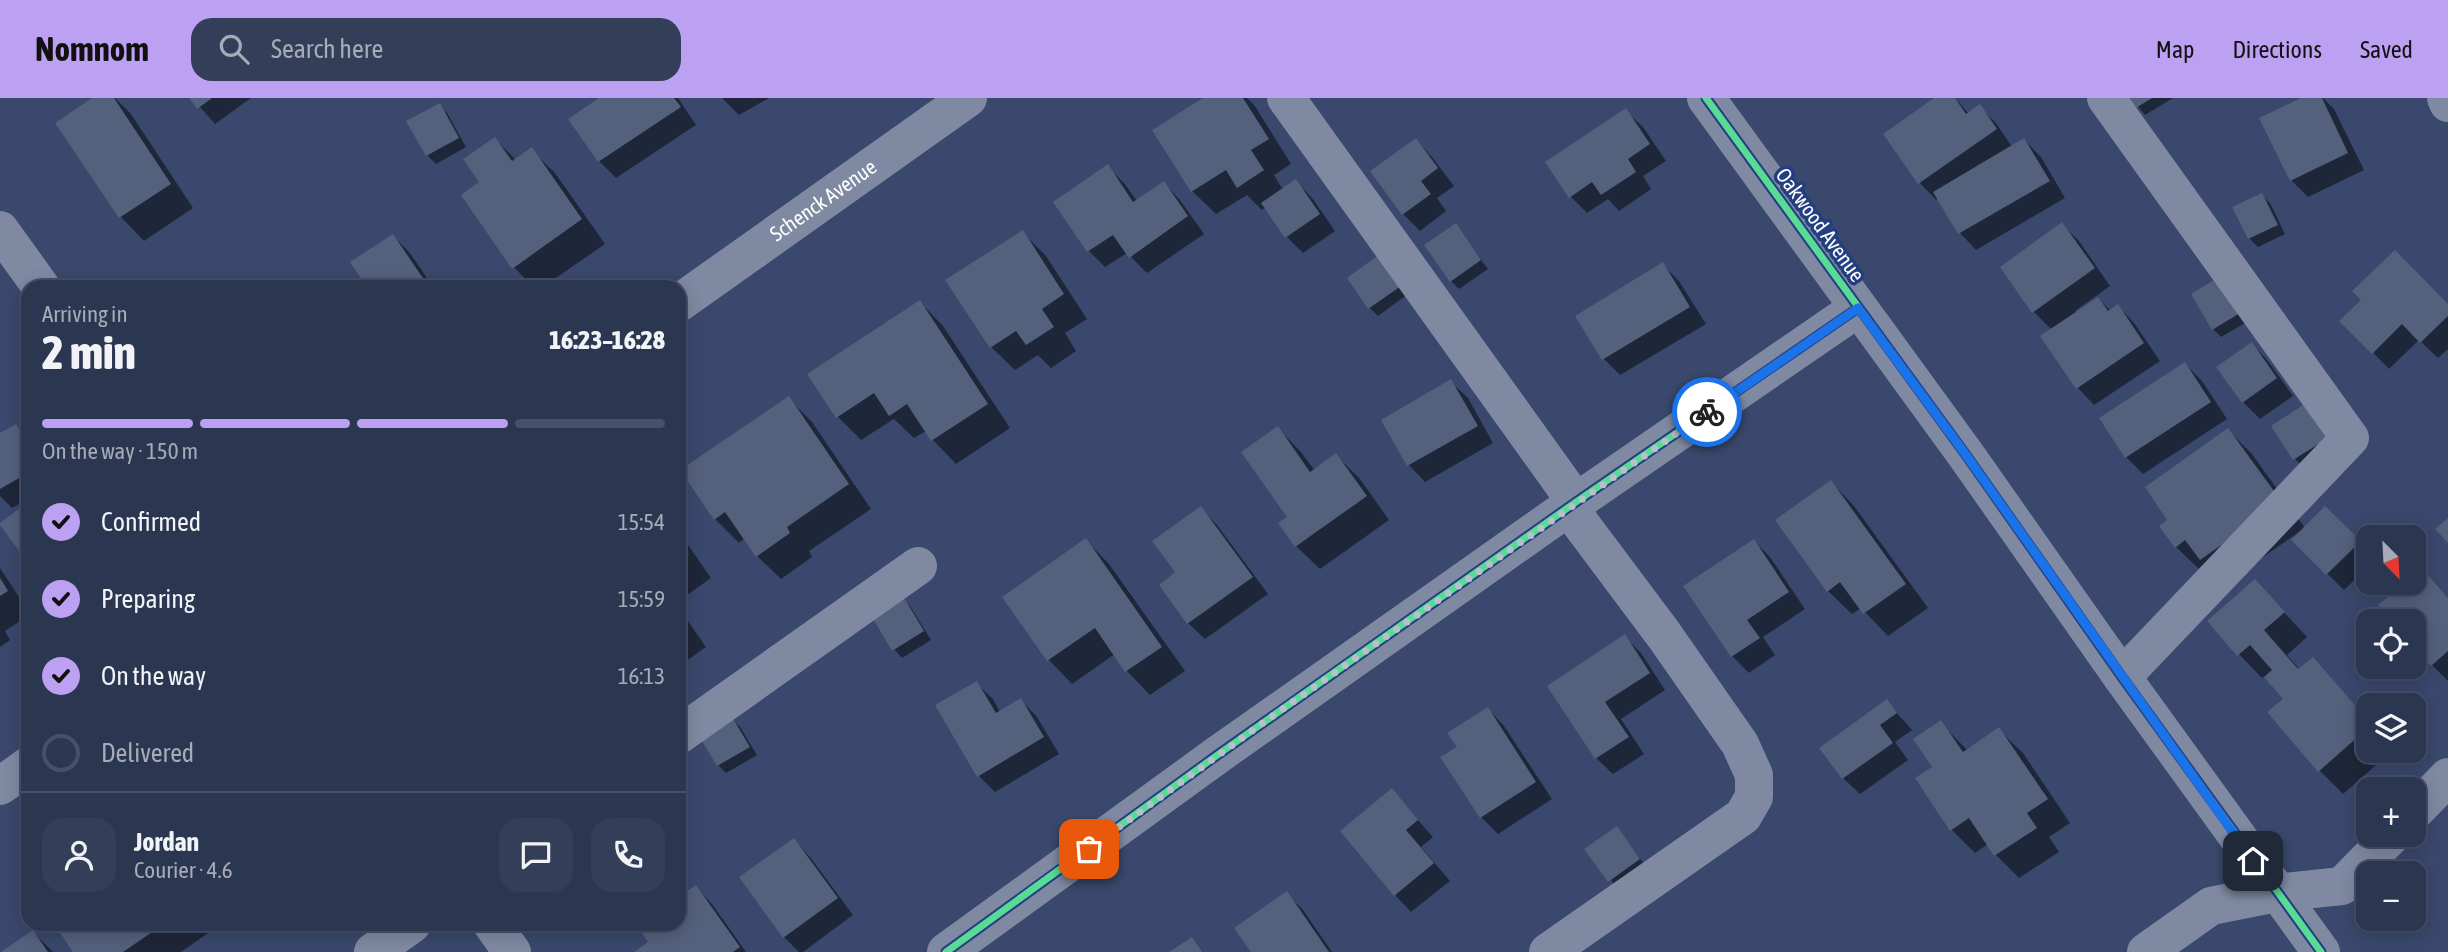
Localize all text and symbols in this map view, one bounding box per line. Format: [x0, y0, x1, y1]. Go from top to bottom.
search box [191, 18, 681, 81]
text: Nomnom [35, 30, 149, 68]
icon: search [215, 30, 253, 68]
text: Search here [271, 34, 383, 64]
text: Map [2156, 36, 2194, 63]
text: Directions [2232, 36, 2322, 63]
text: Saved [2360, 36, 2413, 63]
street label: Schenck Avenue [765, 154, 881, 246]
street label: Oakwood Avenue [1772, 163, 1870, 286]
text: Arriving in [42, 301, 128, 327]
text: 16:23–16:28 [549, 325, 665, 355]
text: 2 min [42, 326, 136, 379]
courier [1672, 377, 1742, 447]
icon: bike [1688, 393, 1726, 431]
text: On the way · 150 m [42, 438, 198, 464]
icon: check [42, 503, 80, 541]
text: Confirmed [101, 507, 201, 537]
text: 15:54 [618, 509, 665, 535]
north arrow [2356, 525, 2426, 595]
map controls [2356, 525, 2426, 931]
icon: check [42, 580, 80, 618]
text: Preparing [101, 584, 195, 614]
text: 15:59 [618, 586, 665, 612]
button: locate [2356, 609, 2426, 679]
icon: check [42, 657, 80, 695]
text: On the way [101, 661, 206, 691]
text: 16:13 [618, 663, 665, 689]
button: layers [2356, 693, 2426, 763]
text: Delivered [101, 738, 194, 768]
button: + [2356, 777, 2426, 847]
button: person [42, 818, 116, 892]
button: chat [499, 818, 573, 892]
button: phone [591, 818, 665, 892]
pin [1059, 819, 1119, 879]
text: Jordan [134, 827, 199, 857]
icon: bag [1070, 830, 1108, 868]
pin [2223, 831, 2283, 891]
icon: home [2234, 842, 2272, 880]
text: Courier · 4.6 [134, 857, 233, 883]
button: − [2356, 861, 2426, 931]

